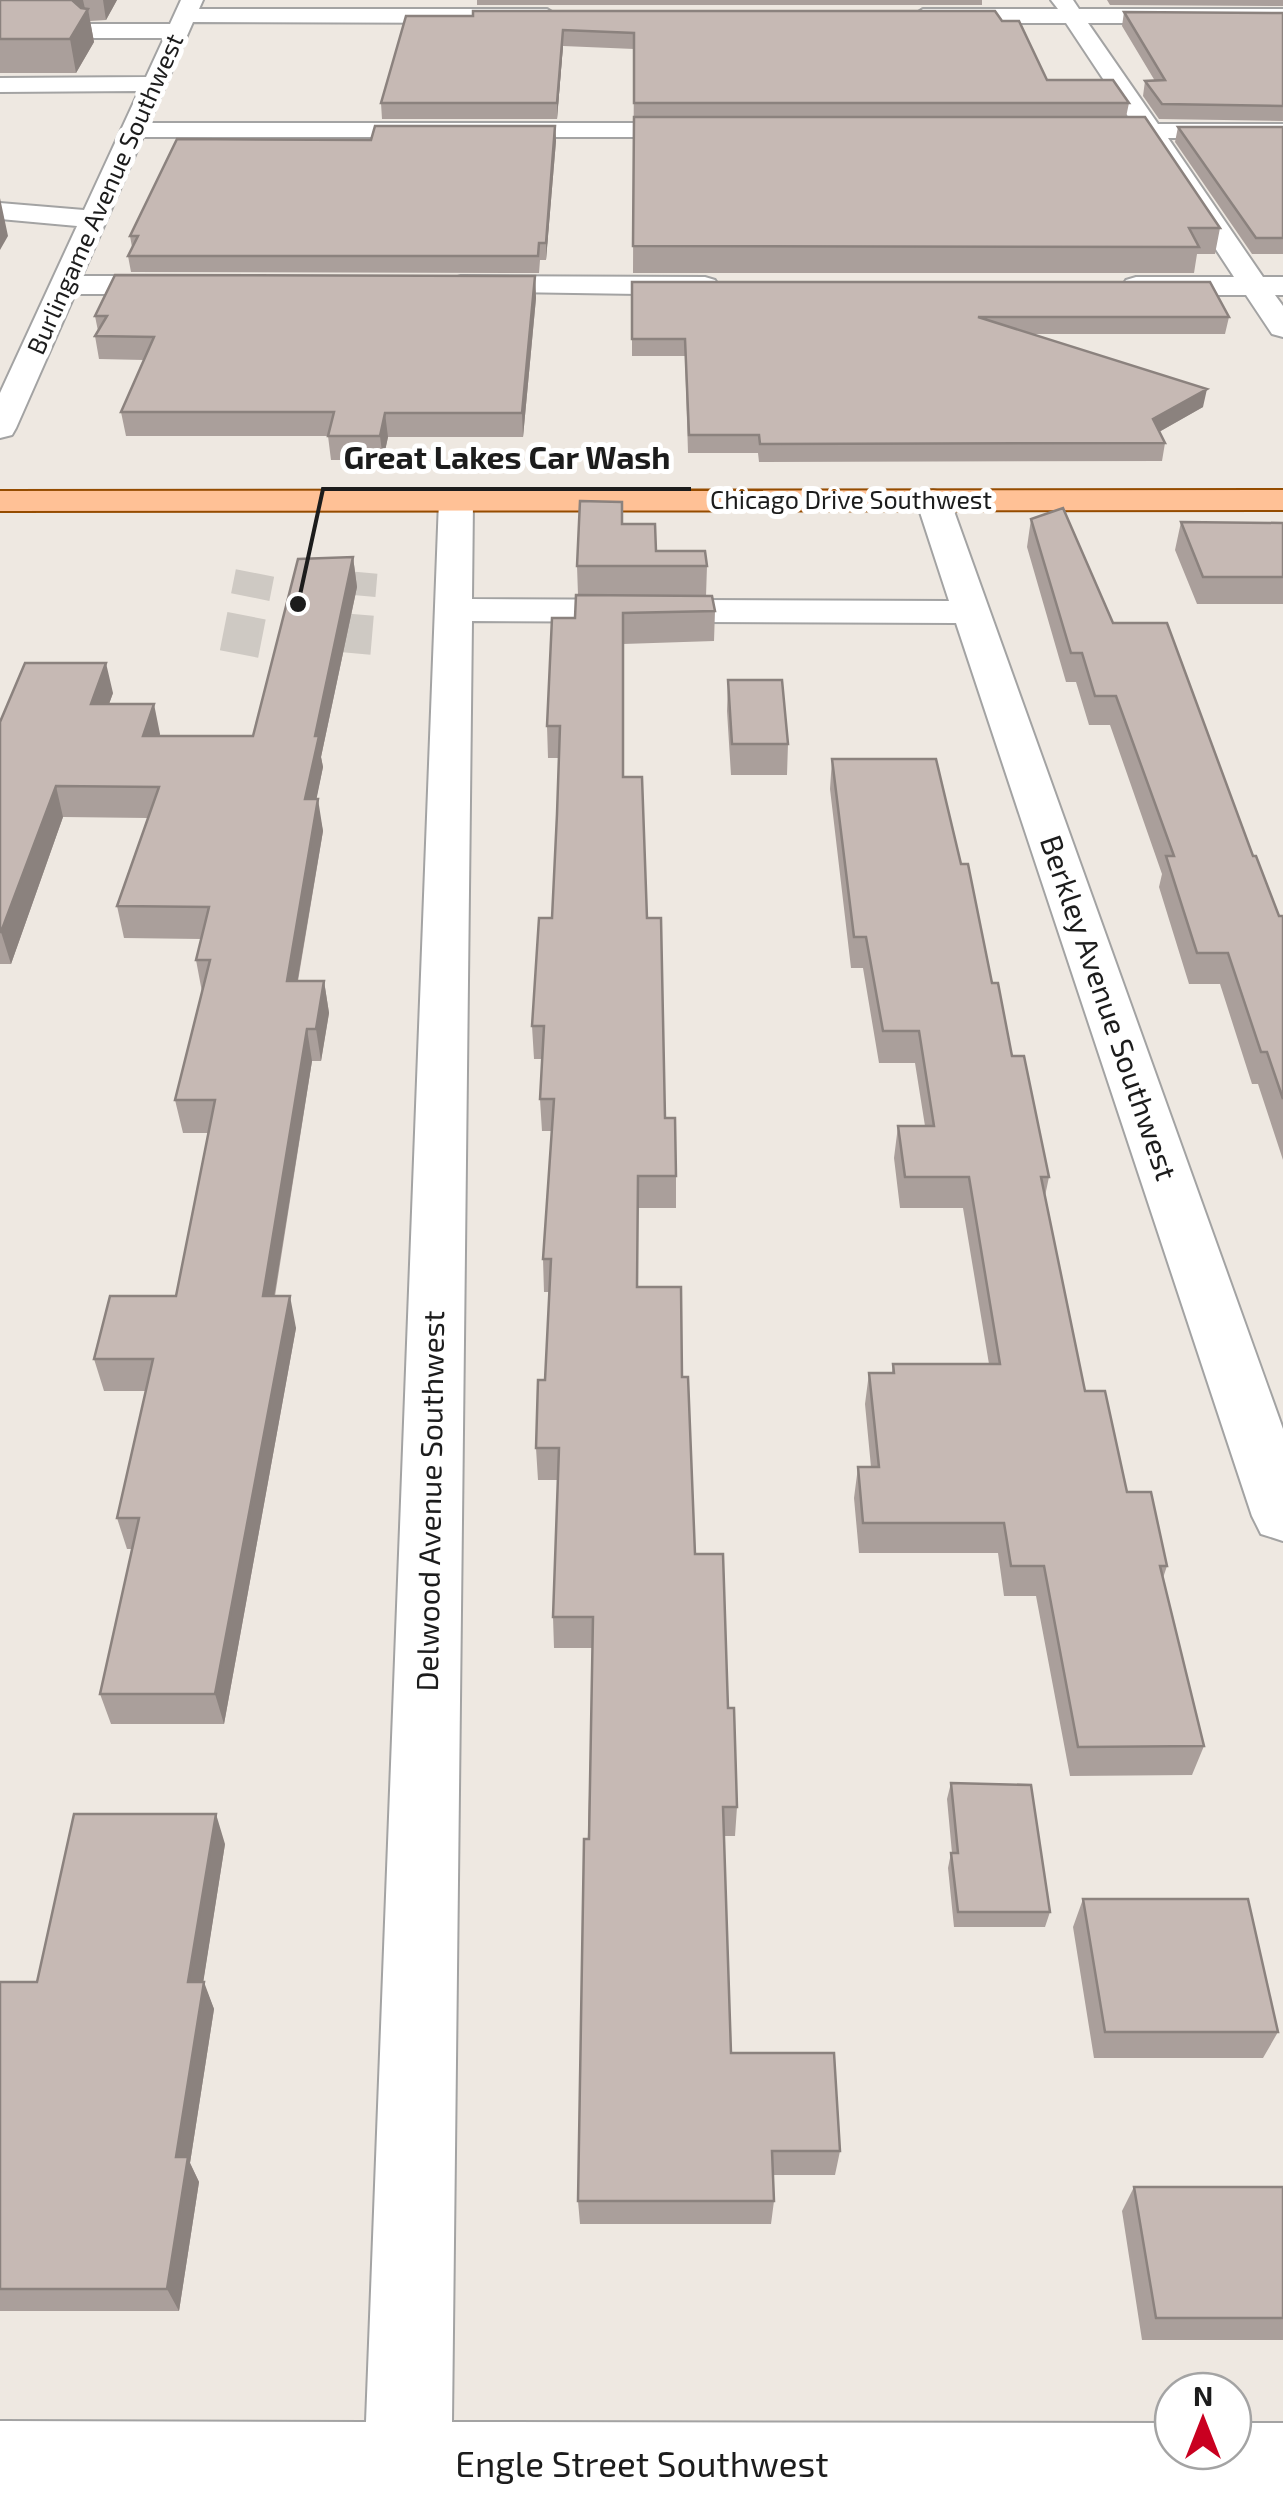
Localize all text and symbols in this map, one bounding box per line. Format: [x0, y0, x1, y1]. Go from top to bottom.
street label: Burlingame Avenue Southwest [20, 29, 189, 359]
callout: Great Lakes Car Wash [323, 427, 691, 489]
text: Great Lakes Car Wash [343, 437, 671, 475]
street label: Chicago Drive Southwest [710, 484, 992, 514]
street label: Berkley Avenue Southwest [1034, 830, 1186, 1185]
street label: Delwood Avenue Southwest [408, 1310, 450, 1692]
north arrow [1153, 2371, 1253, 2471]
text: N [1193, 2378, 1213, 2412]
street label: Engle Street Southwest [455, 2442, 829, 2484]

